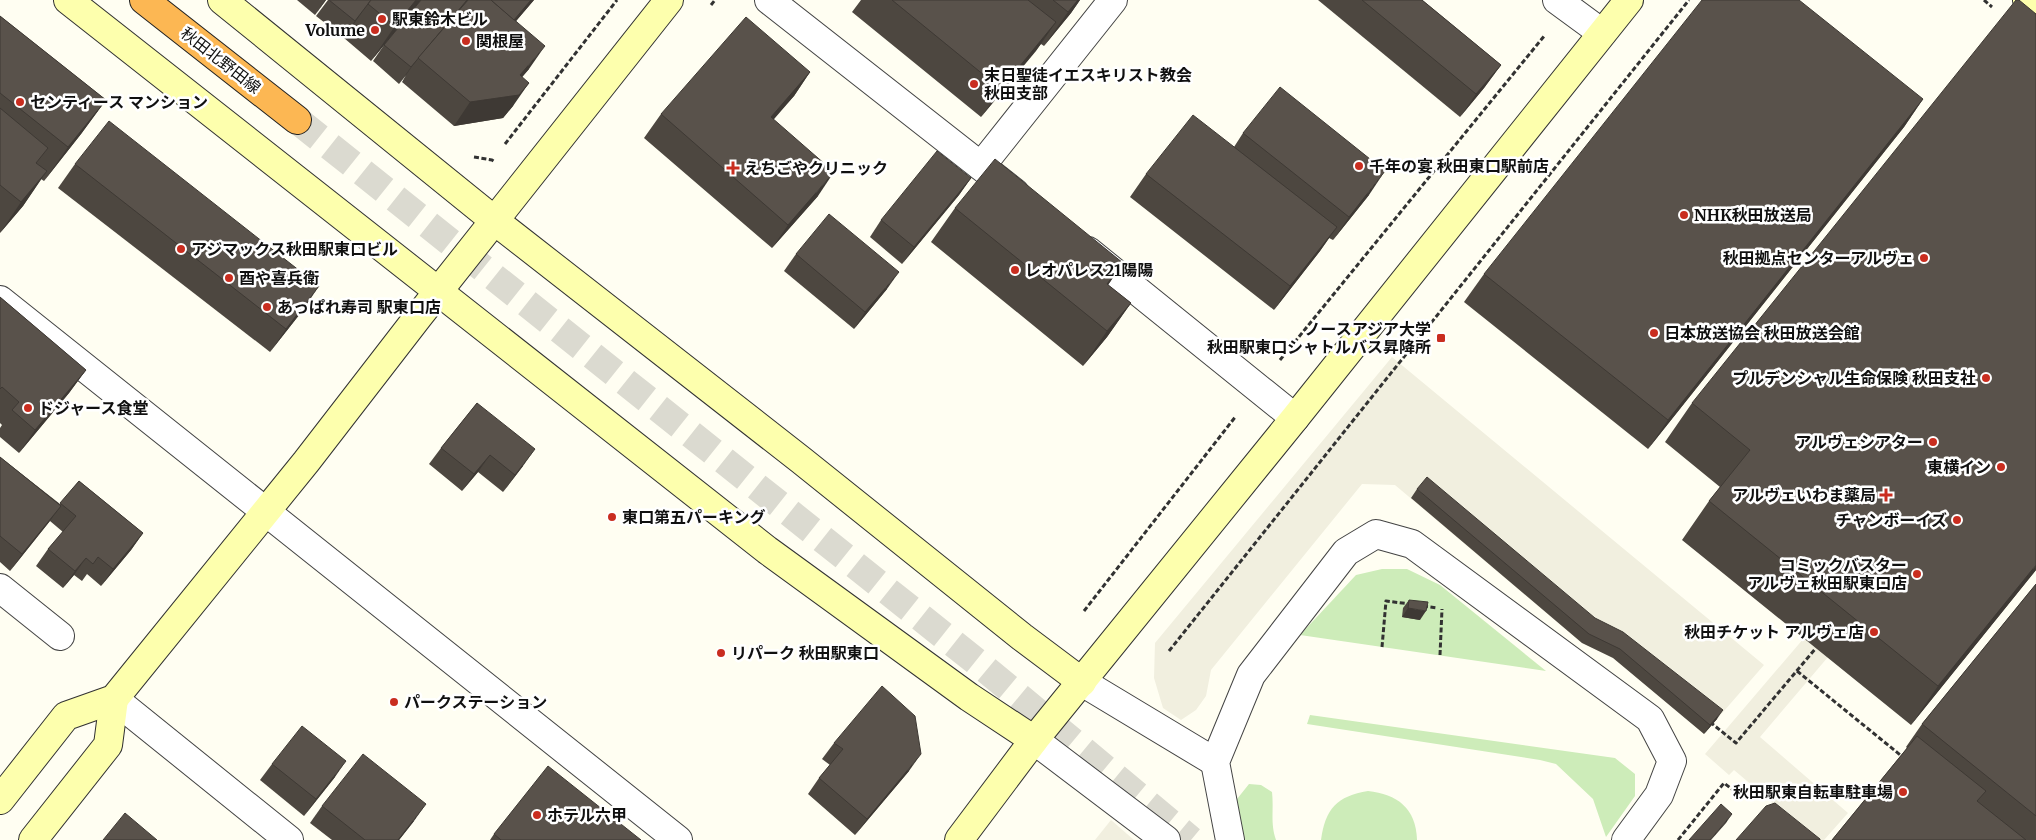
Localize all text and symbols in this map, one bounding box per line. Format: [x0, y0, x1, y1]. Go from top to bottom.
place label: 駅東鈴木ビル [392, 9, 488, 29]
marker: 駅東鈴木ビル [376, 13, 388, 25]
place label: Volume [305, 20, 365, 40]
street label: 秋田北野田線 [177, 23, 265, 97]
marker: Volume [369, 24, 381, 36]
place label: 関根屋 [476, 31, 524, 51]
marker: 関根屋 [460, 35, 472, 47]
place label: 末日聖徒イエスキリスト教会 秋田支部 [984, 65, 1192, 103]
marker: 末日聖徒イエスキリスト教会 秋田支部 [968, 78, 980, 90]
place label: センティース マンション [30, 92, 208, 112]
marker: センティース マンション [14, 96, 26, 108]
place label: 千年の宴 秋田東口駅前店 [1369, 156, 1549, 176]
place label: えちごやクリニック [744, 158, 888, 178]
marker: 千年の宴 秋田東口駅前店 [1353, 160, 1365, 172]
marker: えちごやクリニック [726, 161, 740, 175]
place label: NHK秋田放送局 [1694, 205, 1812, 225]
marker: NHK秋田放送局 [1678, 209, 1690, 221]
place label: アジマックス秋田駅東口ビル [191, 239, 398, 259]
marker: アジマックス秋田駅東口ビル [175, 243, 187, 255]
place label: 秋田拠点センターアルヴェ [1723, 248, 1914, 268]
marker: 秋田拠点センターアルヴェ [1918, 252, 1930, 264]
place label: レオパレス21陽陽 [1025, 260, 1153, 280]
marker: レオパレス21陽陽 [1009, 264, 1021, 276]
place label: 酉や喜兵衛 [239, 268, 319, 288]
marker: 酉や喜兵衛 [223, 272, 235, 284]
place label: あっぱれ寿司 駅東口店 [277, 297, 441, 317]
marker: あっぱれ寿司 駅東口店 [261, 301, 273, 313]
place label: ノースアジア大学 秋田駅東口シャトルバス昇降所 [1207, 319, 1431, 357]
place label: 日本放送協会 秋田放送会館 [1664, 323, 1860, 343]
marker: 日本放送協会 秋田放送会館 [1648, 327, 1660, 339]
marker: ノースアジア大学 秋田駅東口シャトルバス昇降所 [1435, 332, 1447, 344]
place label: プルデンシャル生命保険 秋田支社 [1732, 368, 1976, 388]
marker: プルデンシャル生命保険 秋田支社 [1980, 372, 1992, 384]
place label: ドジャース食堂 [38, 398, 148, 418]
marker: ドジャース食堂 [22, 402, 34, 414]
place label: アルヴェシアター [1795, 432, 1923, 452]
marker: アルヴェシアター [1927, 436, 1939, 448]
place label: 東横イン [1927, 457, 1991, 477]
marker: 東横イン [1995, 461, 2007, 473]
place label: アルヴェいわま薬局 [1732, 485, 1876, 505]
marker: アルヴェいわま薬局 [1880, 489, 1892, 501]
place label: 東口第五パーキング [622, 507, 766, 527]
place label: チャンボーイズ [1836, 510, 1947, 530]
marker: 東口第五パーキング [606, 511, 618, 523]
marker: チャンボーイズ [1951, 514, 1963, 526]
place label: コミックバスター アルヴェ秋田駅東口店 [1747, 555, 1907, 593]
marker: コミックバスター アルヴェ秋田駅東口店 [1911, 568, 1923, 580]
place label: 秋田チケット アルヴェ店 [1684, 622, 1864, 642]
marker: 秋田チケット アルヴェ店 [1868, 626, 1880, 638]
place label: リパーク 秋田駅東口 [731, 643, 879, 663]
marker: リパーク 秋田駅東口 [715, 647, 727, 659]
place label: パークステーション [404, 692, 547, 712]
marker: パークステーション [388, 696, 400, 708]
place label: 秋田駅東自転車駐車場 [1733, 782, 1893, 802]
marker: 秋田駅東自転車駐車場 [1897, 786, 1909, 798]
place label: ホテル六甲 [547, 805, 627, 825]
marker: ホテル六甲 [531, 809, 543, 821]

